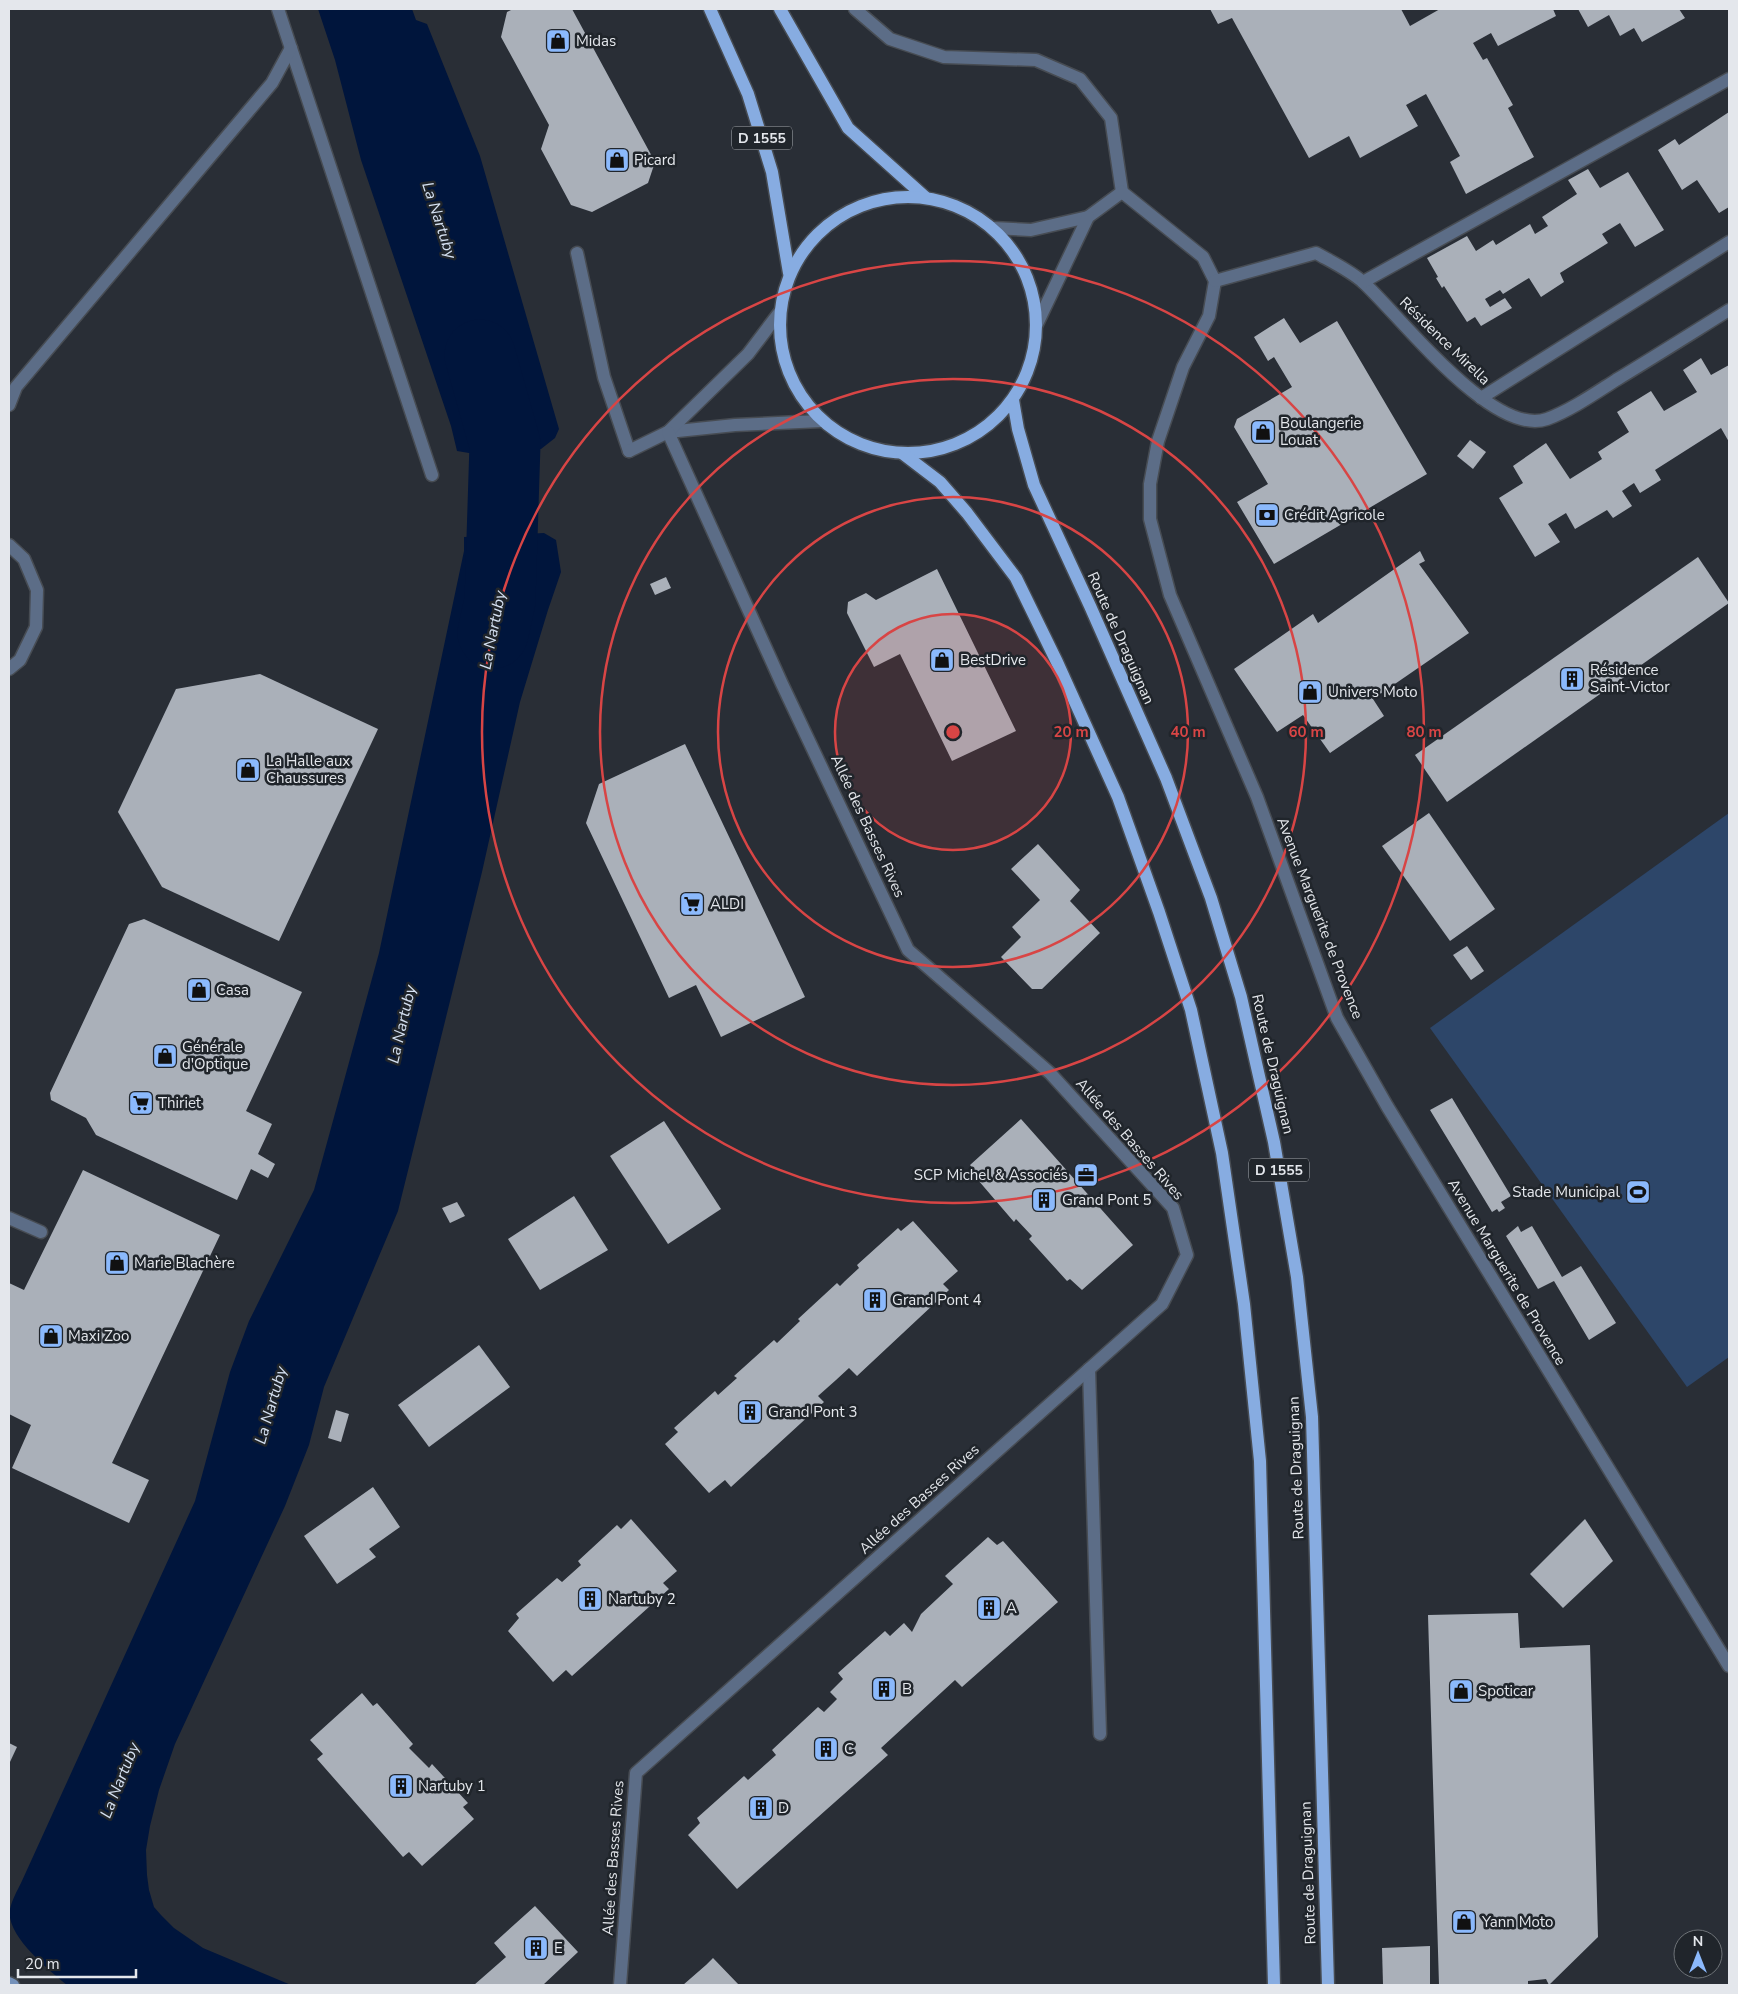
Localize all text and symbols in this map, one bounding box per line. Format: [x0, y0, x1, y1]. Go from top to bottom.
shop icon: Midas [545, 28, 571, 54]
place label: Midas [576, 31, 616, 51]
road number: D 1555 [732, 126, 792, 150]
shop icon: Picard [604, 147, 630, 173]
place label: Picard [634, 150, 676, 170]
water label: La Nartuby [416, 179, 462, 262]
street label: Résidence Mirella [1395, 293, 1495, 389]
place label: Boulangerie Louat [1280, 413, 1361, 450]
shop icon: Boulangerie Louat [1250, 419, 1276, 445]
bank icon: Crédit Agricole [1254, 502, 1280, 528]
place label: Crédit Agricole [1284, 505, 1385, 525]
street label: Route de Draguignan [1083, 569, 1159, 707]
water label: La Nartuby [475, 588, 512, 671]
shop icon: BestDrive [929, 647, 955, 673]
place label: BestDrive [960, 650, 1026, 670]
place label: Résidence Saint-Victor [1590, 660, 1670, 697]
building icon: Résidence Saint-Victor [1559, 666, 1585, 692]
shop icon: Univers Moto [1297, 679, 1323, 705]
place label: Univers Moto [1328, 682, 1418, 702]
text: 20 m [1053, 722, 1089, 742]
text: 40 m [1170, 722, 1206, 742]
text: 60 m [1288, 722, 1324, 742]
text: 80 m [1406, 722, 1442, 742]
centre of rings [944, 723, 962, 741]
place label: La Halle aux Chaussures [266, 751, 350, 788]
street label: Allée des Basses Rives [826, 751, 910, 901]
shop icon: La Halle aux Chaussures [235, 757, 261, 783]
street label: Avenue Marguerite de Provence [1272, 814, 1368, 1022]
supermarket icon: ALDI [679, 891, 705, 917]
place label: ALDI [710, 894, 744, 914]
shop icon: Casa [186, 977, 212, 1003]
place label: Casa [216, 980, 249, 1000]
water label: La Nartuby [382, 982, 422, 1066]
street label: Route de Draguignan [1247, 992, 1299, 1136]
place label: Générale d'Optique [182, 1037, 248, 1074]
shop icon: Générale d'Optique [152, 1043, 178, 1069]
street label: Allée des Basses Rives [1072, 1074, 1188, 1204]
supermarket icon: Thiriet [128, 1090, 154, 1116]
place label: Thiriet [158, 1093, 202, 1113]
road number: D 1555 [1249, 1158, 1309, 1182]
office icon: SCP Michel & Associés [1073, 1162, 1099, 1188]
place label: SCP Michel & Associés [914, 1165, 1068, 1185]
street label: Avenue Marguerite de Provence [1443, 1175, 1571, 1369]
sports icon: Stade Municipal [1625, 1179, 1651, 1205]
place label: Stade Municipal [1512, 1182, 1621, 1202]
building icon: Grand Pont 5 [1031, 1187, 1057, 1213]
place label: Grand Pont 5 [1062, 1190, 1151, 1210]
shop icon: Marie Blachère [104, 1250, 130, 1276]
place label: Marie Blachère [134, 1253, 235, 1273]
building icon: Grand Pont 4 [862, 1287, 888, 1313]
place label: Grand Pont 4 [892, 1290, 981, 1310]
shop icon: Maxi Zoo [38, 1323, 64, 1349]
place label: Maxi Zoo [68, 1326, 129, 1346]
water label: La Nartuby [249, 1363, 293, 1447]
street label: Route de Draguignan [1284, 1396, 1308, 1540]
building icon: Grand Pont 3 [737, 1399, 763, 1425]
place label: Grand Pont 3 [768, 1402, 857, 1422]
street label: Allée des Basses Rives [855, 1440, 983, 1558]
building icon: Nartuby 2 [577, 1586, 603, 1612]
place label: Nartuby 2 [608, 1589, 676, 1609]
building icon: A [976, 1595, 1002, 1621]
place label: A [1006, 1598, 1017, 1618]
building icon: B [871, 1676, 897, 1702]
shop icon: Spoticar [1448, 1678, 1474, 1704]
place label: B [902, 1679, 912, 1699]
place label: Spoticar [1478, 1681, 1534, 1701]
building icon: C [813, 1736, 839, 1762]
water label: La Nartuby [95, 1739, 145, 1821]
place label: C [844, 1739, 854, 1759]
building icon: Nartuby 1 [388, 1773, 414, 1799]
place label: Nartuby 1 [418, 1776, 486, 1796]
street label: Allée des Basses Rives [598, 1780, 628, 1936]
building icon: D [748, 1795, 774, 1821]
place label: D [778, 1798, 789, 1818]
street label: Route de Draguignan [1296, 1801, 1320, 1945]
shop icon: Yann Moto [1451, 1909, 1477, 1935]
place label: Yann Moto [1481, 1912, 1553, 1932]
north arrow [1673, 1929, 1723, 1979]
text: N [1693, 1932, 1703, 1951]
building icon: E [523, 1935, 549, 1961]
place label: E [554, 1938, 563, 1958]
scale bar [18, 1946, 135, 1978]
text: 20 m [25, 1954, 60, 1974]

